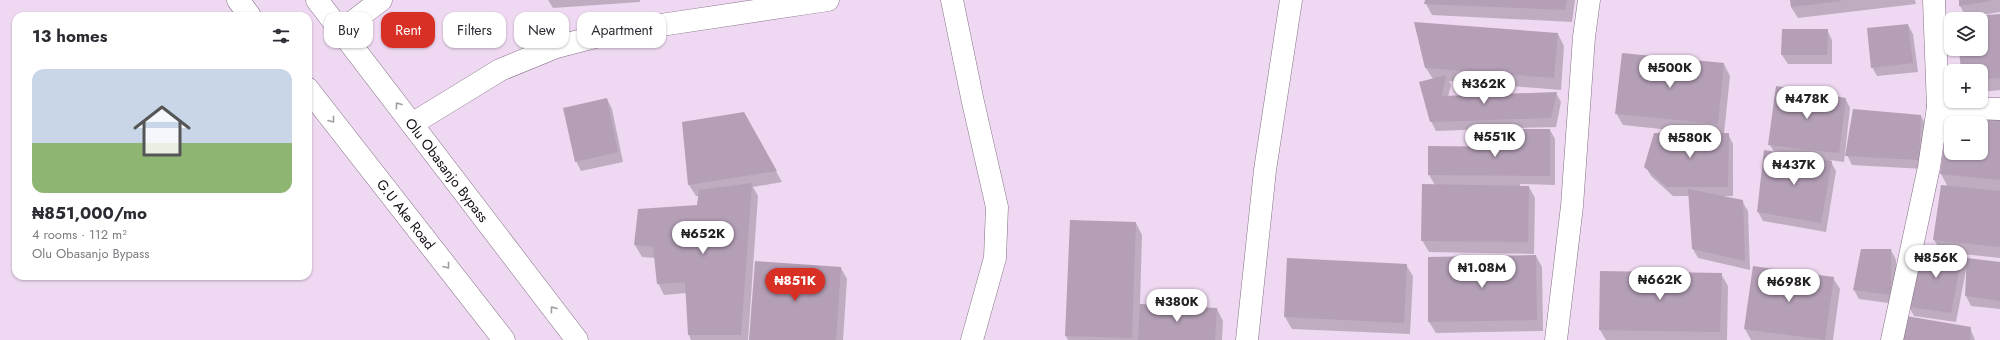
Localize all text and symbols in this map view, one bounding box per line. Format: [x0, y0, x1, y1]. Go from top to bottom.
chip: Buy [324, 12, 373, 48]
chip: Rent [381, 12, 435, 48]
chip: Filters [443, 12, 506, 48]
chip: New [514, 12, 569, 48]
chip: Apartment [577, 12, 666, 48]
map controls [1944, 12, 1988, 160]
button: layers [1944, 12, 1988, 56]
text: 13 homes [32, 24, 107, 48]
icon: filters [270, 25, 292, 47]
pin: ₦500K [1642, 55, 1698, 89]
text: ₦500K [1648, 58, 1692, 77]
button: + [1944, 64, 1988, 108]
pin: ₦362K [1456, 71, 1512, 105]
text: ₦362K [1462, 74, 1506, 93]
pin: ₦478K [1779, 86, 1835, 120]
text: ₦478K [1785, 89, 1829, 108]
icon: home [126, 95, 198, 167]
one-way arrow [396, 103, 403, 110]
street label: Olu Obasanjo Bypass [401, 114, 494, 227]
one-way arrow [327, 115, 334, 122]
button: − [1944, 116, 1988, 160]
pin: ₦551K [1467, 124, 1523, 158]
pin: ₦580K [1662, 125, 1718, 159]
text: ₦551K [1474, 127, 1516, 146]
text: ₦580K [1668, 128, 1712, 147]
pin: ₦437K [1766, 152, 1822, 186]
text: ₦437K [1772, 155, 1816, 174]
street label: G.U Ake Road [372, 175, 440, 254]
text: ₦851,000/mo [32, 201, 147, 225]
pin: ₦652K [675, 221, 731, 255]
text: ₦652K [681, 224, 725, 243]
text: 4 rooms · 112 m² [32, 225, 127, 244]
text: Olu Obasanjo Bypass [32, 244, 150, 263]
pin: ₦856K [1908, 245, 1964, 279]
text: ₦856K [1914, 248, 1958, 267]
pin: ₦1.08M [1449, 255, 1515, 289]
text: ₦1.08M [1458, 258, 1506, 277]
one-way arrow [442, 262, 449, 269]
pin: ₦662K [1632, 267, 1688, 301]
pin: ₦851K [767, 268, 823, 302]
pin: ₦698K [1761, 269, 1817, 303]
text: ₦662K [1638, 270, 1682, 289]
text: ₦851K [774, 271, 816, 290]
text: ₦698K [1767, 272, 1811, 291]
pin: ₦380K [1149, 289, 1205, 323]
text: ₦380K [1155, 292, 1199, 311]
one-way arrow [551, 306, 558, 313]

